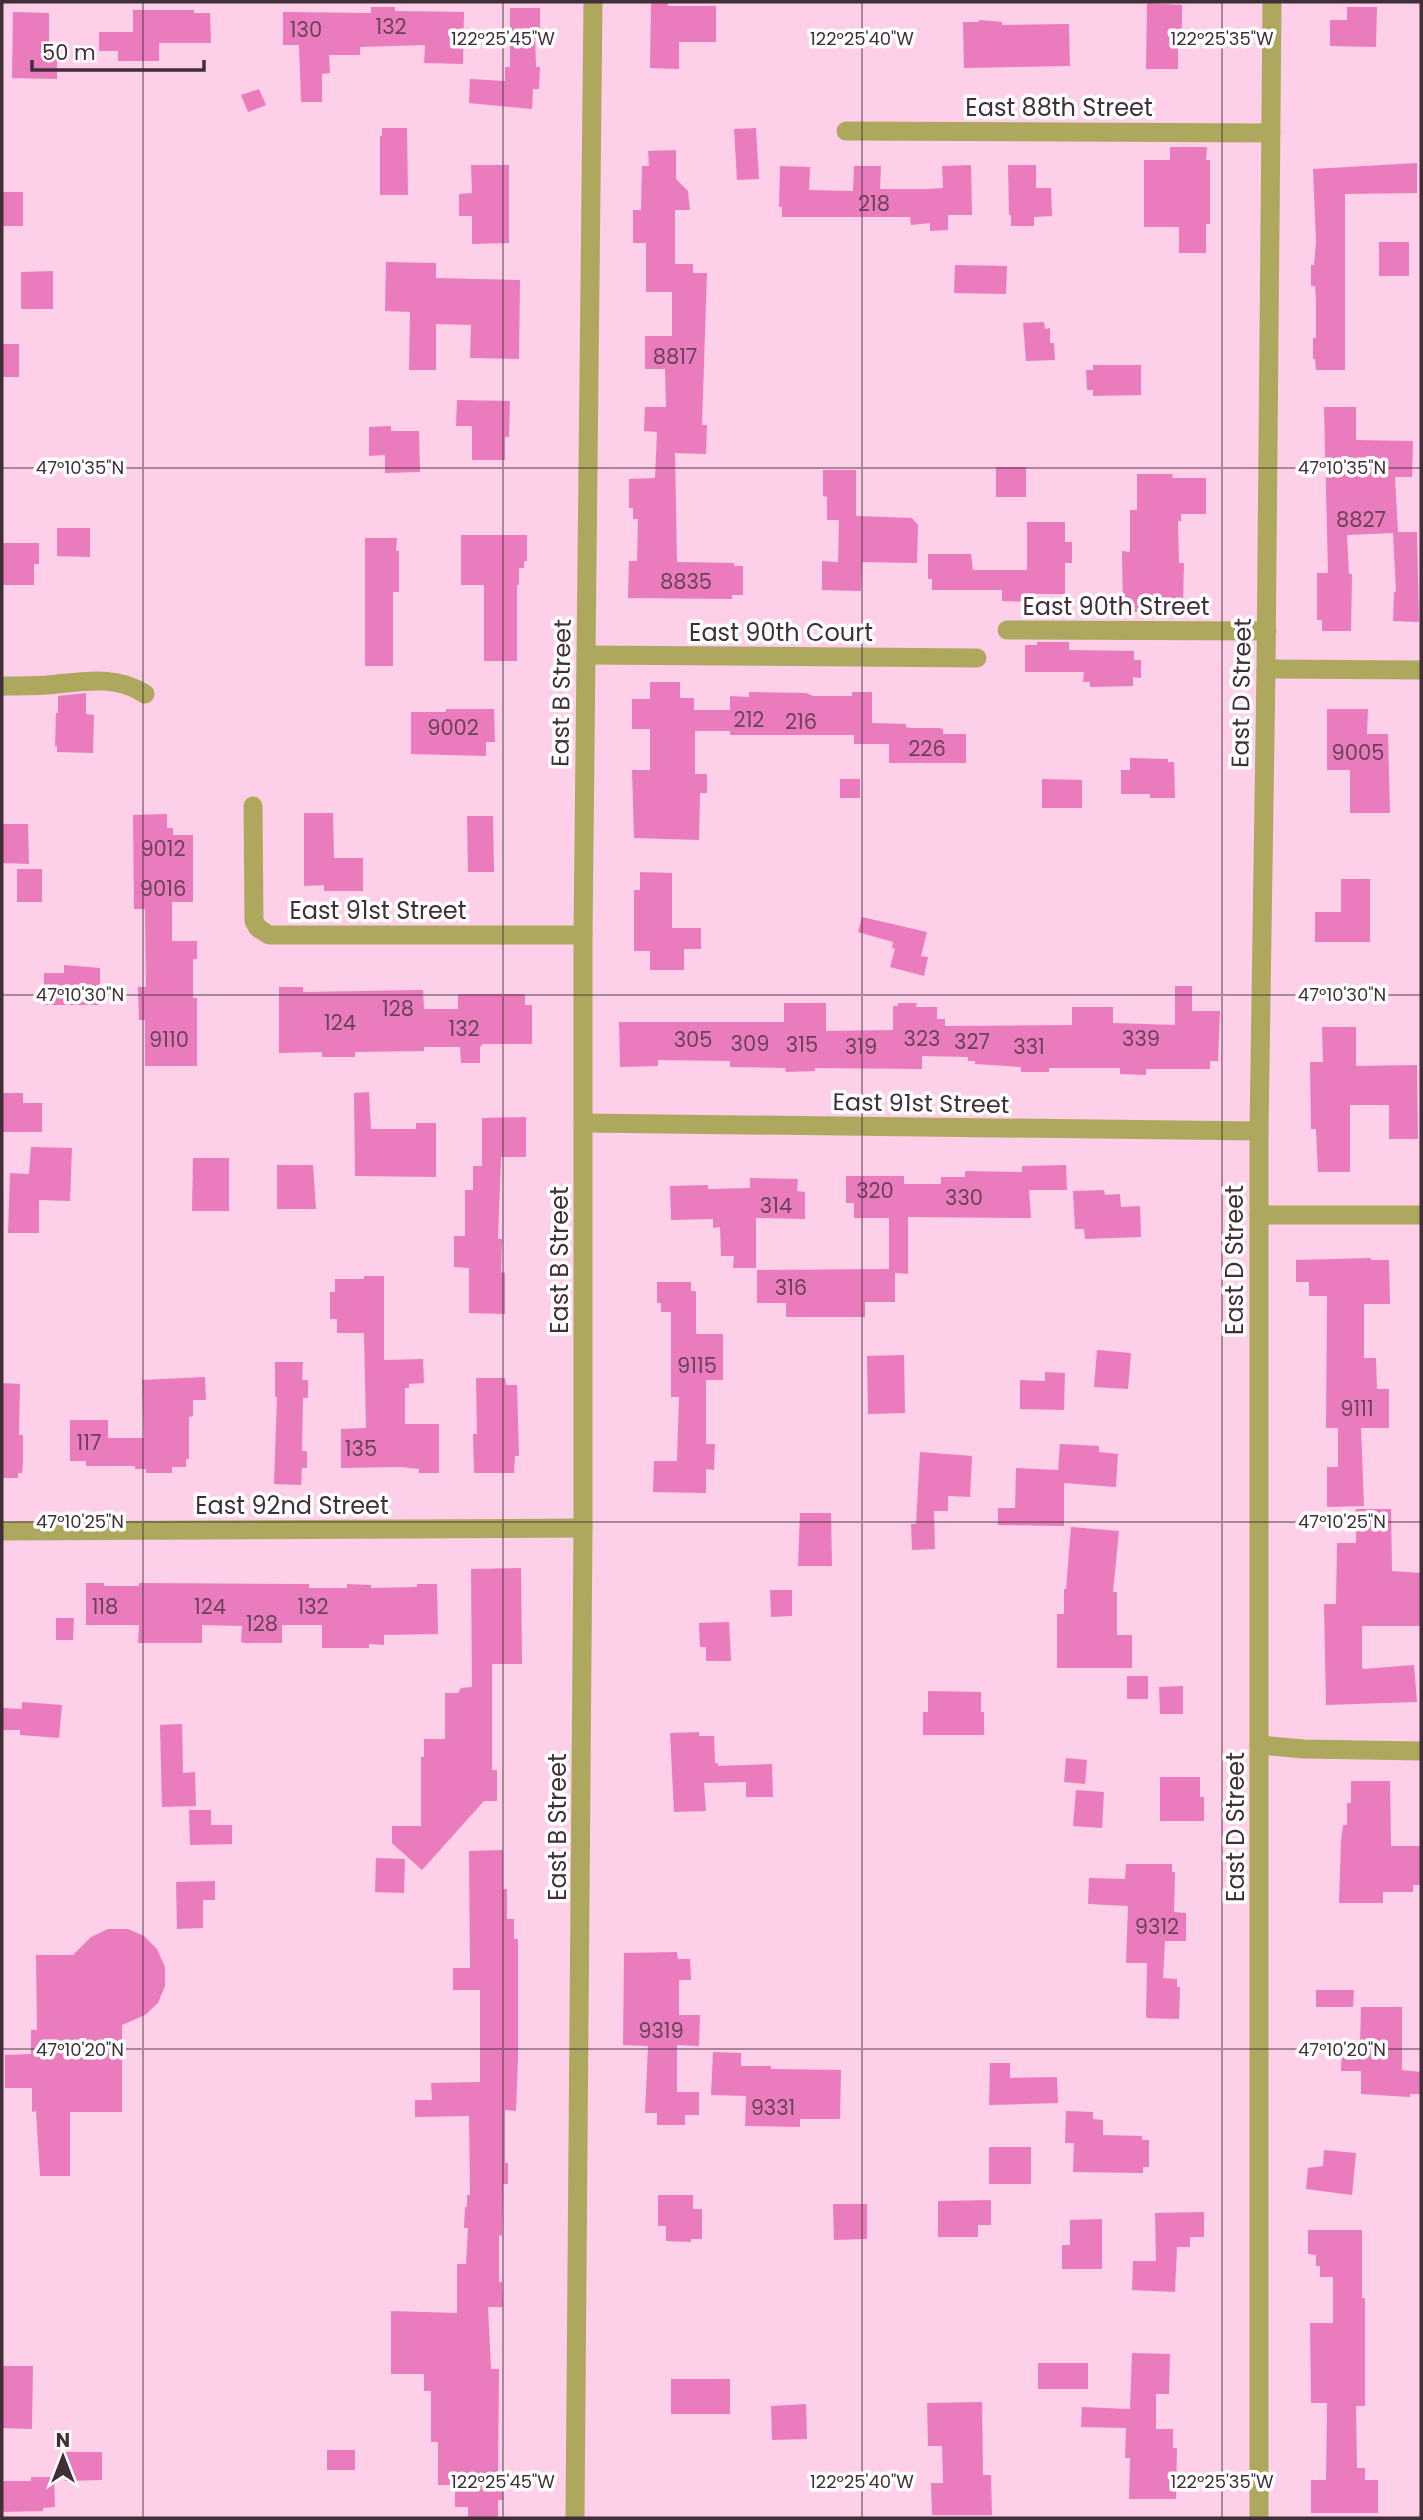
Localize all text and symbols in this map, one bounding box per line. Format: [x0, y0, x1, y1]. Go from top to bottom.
house number: 132 [375, 12, 407, 41]
house number: 130 [290, 15, 322, 44]
text: 122°25'45"W [451, 26, 555, 51]
text: 122°25'40"W [810, 26, 914, 51]
text: 122°25'35"W [1170, 26, 1274, 51]
scale bar [32, 28, 203, 72]
text: 50 m [42, 38, 96, 67]
street label: East 88th Street [965, 91, 1153, 124]
house number: 218 [858, 189, 890, 218]
house number: 8817 [653, 342, 697, 371]
text: 47°10'35"N [36, 455, 124, 480]
text: 47°10'35"N [1298, 455, 1386, 480]
house number: 8827 [1336, 505, 1386, 534]
house number: 8835 [660, 567, 712, 596]
street label: East 90th Street [1022, 590, 1210, 623]
street label: East 90th Court [689, 616, 873, 649]
street label: East D Street [1223, 618, 1259, 768]
street label: East B Street [543, 619, 579, 767]
house number: 212 [734, 705, 764, 734]
house number: 216 [785, 707, 817, 736]
house number: 9002 [427, 713, 479, 742]
house number: 226 [908, 734, 946, 763]
house number: 9005 [1332, 738, 1384, 767]
house number: 9012 [140, 834, 186, 863]
house number: 9016 [140, 874, 186, 903]
street label: East 91st Street [290, 894, 466, 927]
text: 47°10'30"N [36, 982, 124, 1007]
text: 47°10'30"N [1298, 982, 1386, 1007]
house number: 128 [382, 994, 414, 1023]
house number: 124 [324, 1008, 356, 1037]
house number: 132 [448, 1014, 480, 1043]
house number: 323 [904, 1024, 940, 1053]
house number: 339 [1122, 1024, 1160, 1053]
house number: 9110 [149, 1025, 189, 1054]
house number: 305 [674, 1025, 712, 1054]
house number: 327 [954, 1027, 990, 1056]
house number: 309 [731, 1029, 769, 1058]
house number: 315 [786, 1030, 818, 1059]
house number: 319 [845, 1032, 877, 1061]
house number: 331 [1013, 1032, 1045, 1061]
street label: East 91st Street [832, 1085, 1010, 1121]
house number: 320 [856, 1176, 894, 1205]
house number: 330 [945, 1183, 983, 1212]
street label: East D Street [1218, 1185, 1251, 1335]
street label: East B Street [543, 1186, 576, 1334]
house number: 314 [760, 1191, 792, 1220]
house number: 316 [775, 1273, 807, 1302]
house number: 9115 [677, 1351, 717, 1380]
house number: 9111 [1340, 1394, 1374, 1423]
house number: 117 [77, 1428, 101, 1457]
house number: 135 [345, 1434, 377, 1463]
street label: East 92nd Street [195, 1489, 389, 1522]
text: 47°10'25"N [36, 1509, 124, 1534]
text: 47°10'25"N [1298, 1509, 1386, 1534]
house number: 118 [92, 1592, 118, 1621]
house number: 124 [194, 1592, 226, 1621]
house number: 132 [297, 1592, 329, 1621]
house number: 128 [246, 1609, 278, 1638]
street label: East D Street [1219, 1752, 1252, 1902]
street label: East B Street [541, 1753, 574, 1901]
house number: 9312 [1135, 1912, 1179, 1941]
house number: 9319 [638, 2016, 684, 2045]
text: 47°10'20"N [36, 2037, 124, 2062]
text: 47°10'20"N [1298, 2037, 1386, 2062]
house number: 9331 [751, 2093, 795, 2122]
north arrow [28, 2422, 98, 2492]
text: N [56, 2427, 70, 2454]
text: 122°25'45"W [451, 2469, 555, 2494]
text: 122°25'40"W [810, 2469, 914, 2494]
text: 122°25'35"W [1170, 2469, 1274, 2494]

